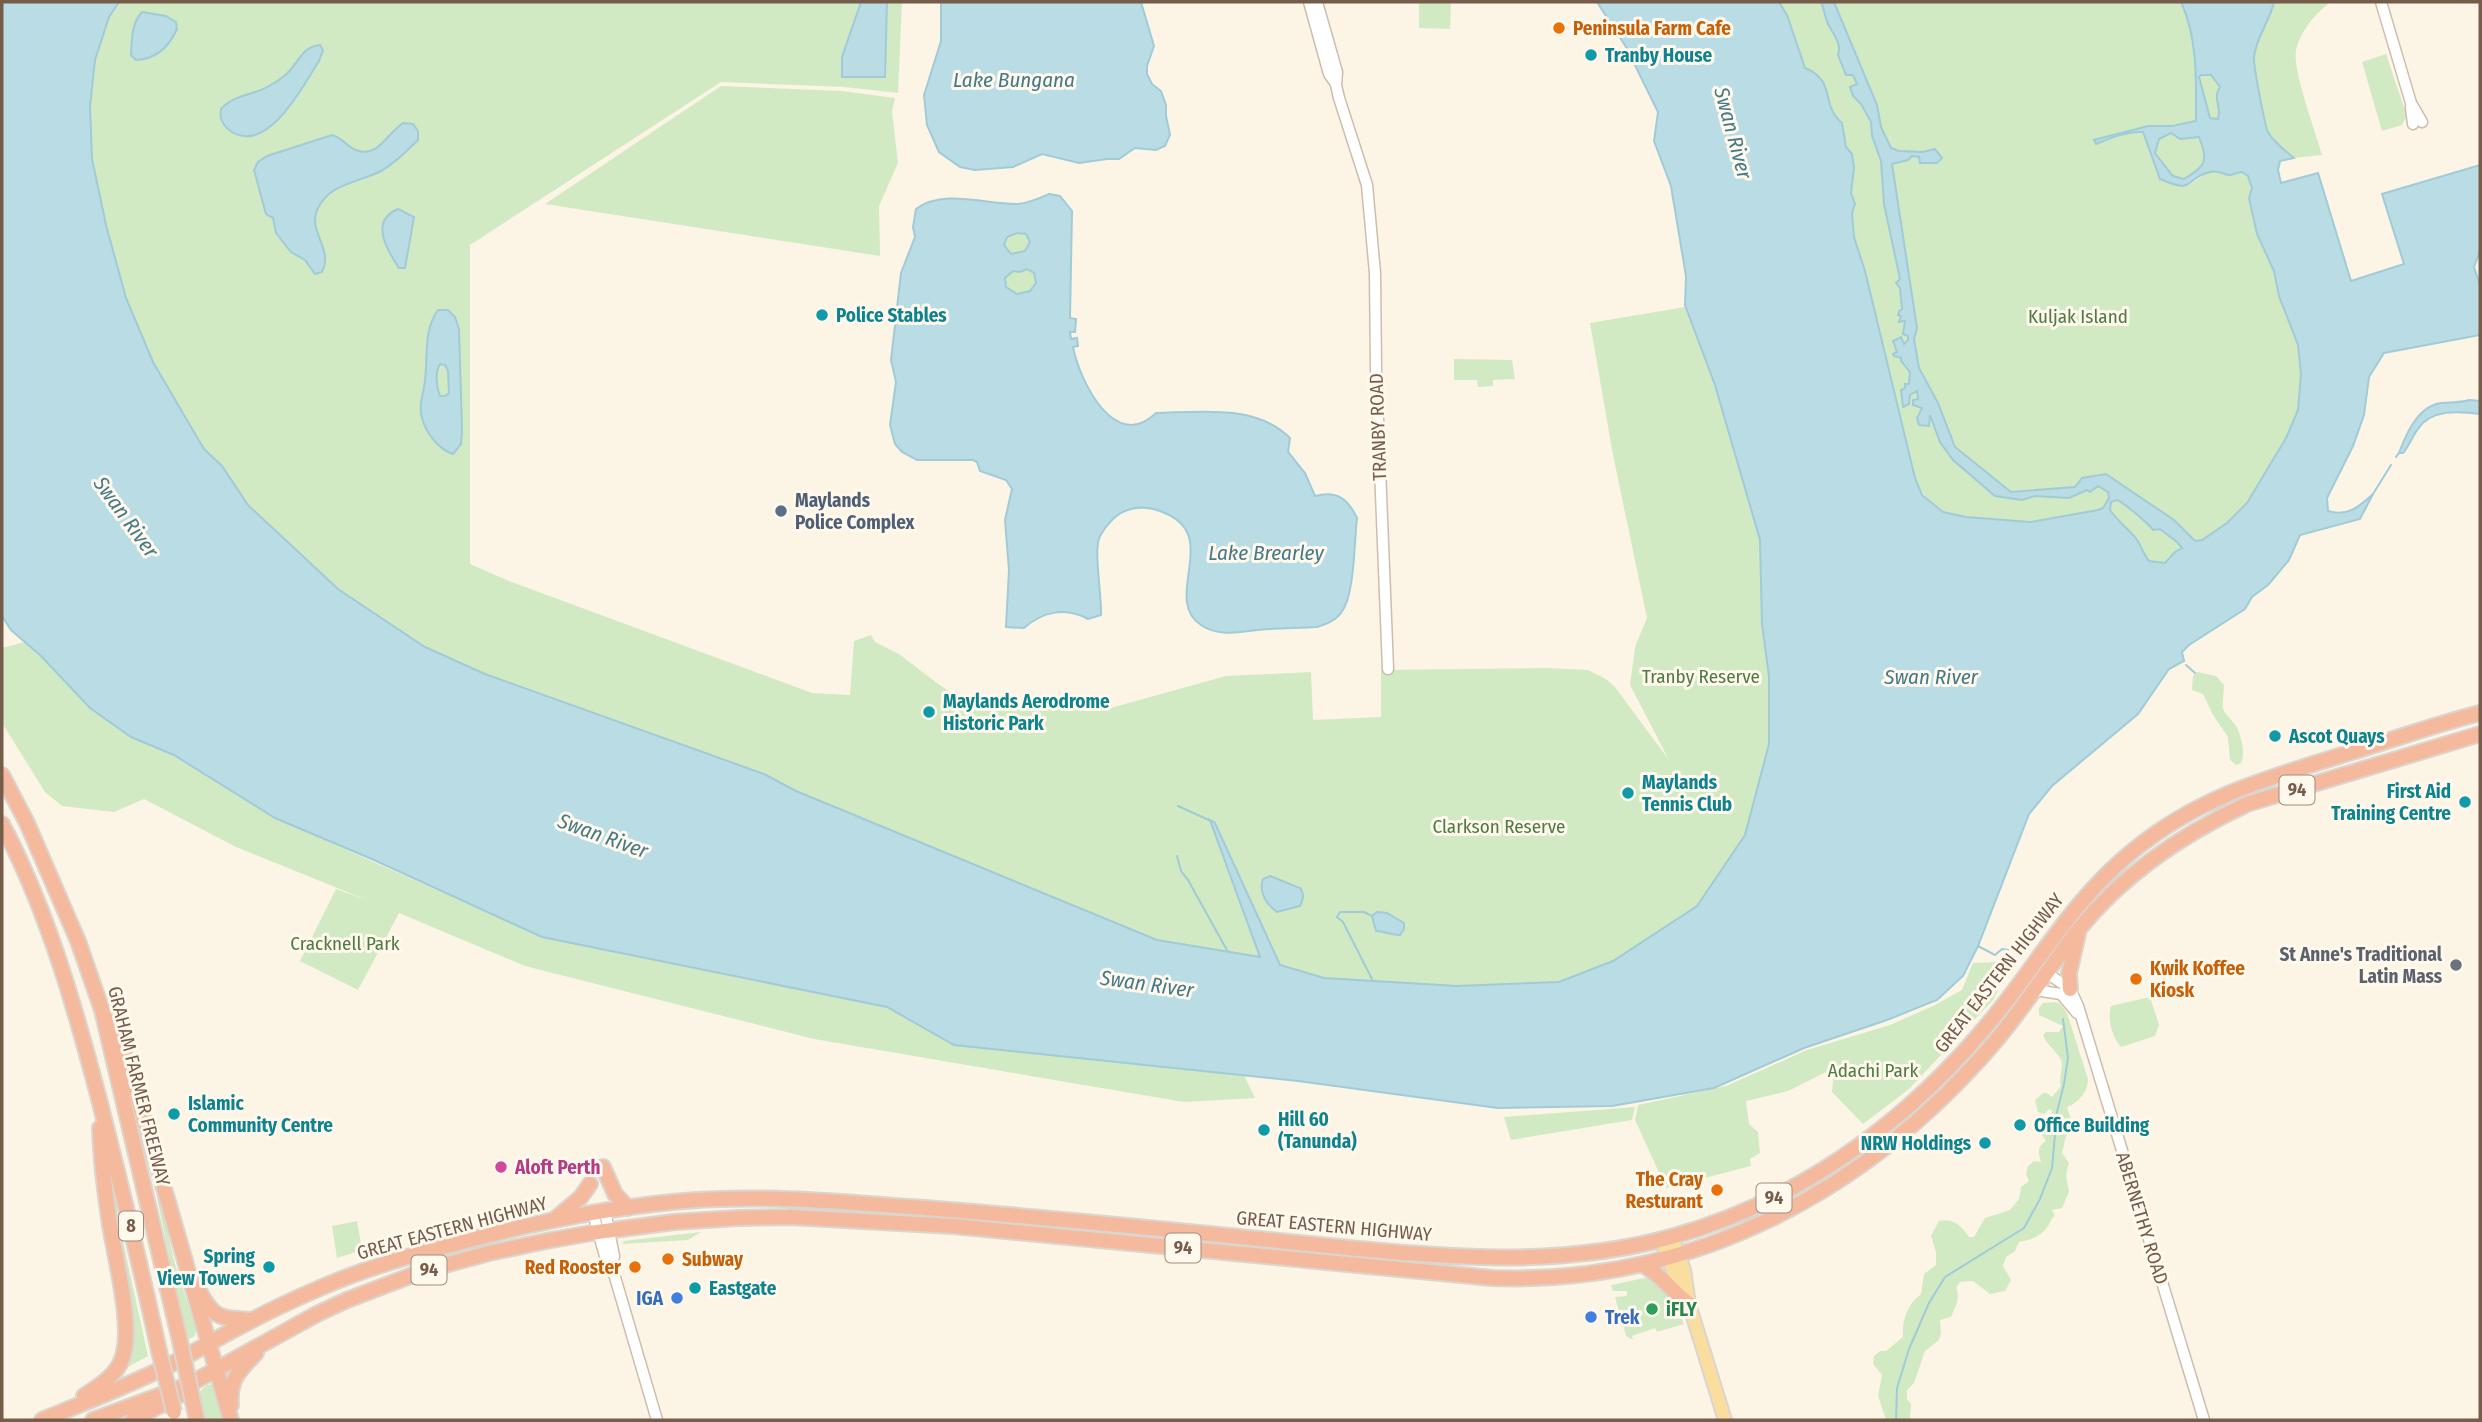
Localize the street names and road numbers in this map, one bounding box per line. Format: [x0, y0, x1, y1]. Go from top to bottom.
street label: TRANBY ROAD [1365, 373, 1391, 481]
road number: 94 [2280, 776, 2314, 804]
street label: GREAT EASTERN HIGHWAY [1930, 888, 2069, 1057]
street label: GRAHAM FARMER FREEWAY [103, 984, 175, 1189]
street label: ABERNETHY ROAD [2111, 1149, 2173, 1287]
road number: 94 [1756, 1184, 1792, 1212]
street label: GREAT EASTERN HIGHWAY [354, 1191, 550, 1264]
street label: GREAT EASTERN HIGHWAY [1235, 1206, 1433, 1246]
road number: 8 [119, 1212, 143, 1240]
road number: 94 [1166, 1233, 1200, 1262]
road number: 94 [412, 1255, 446, 1284]

